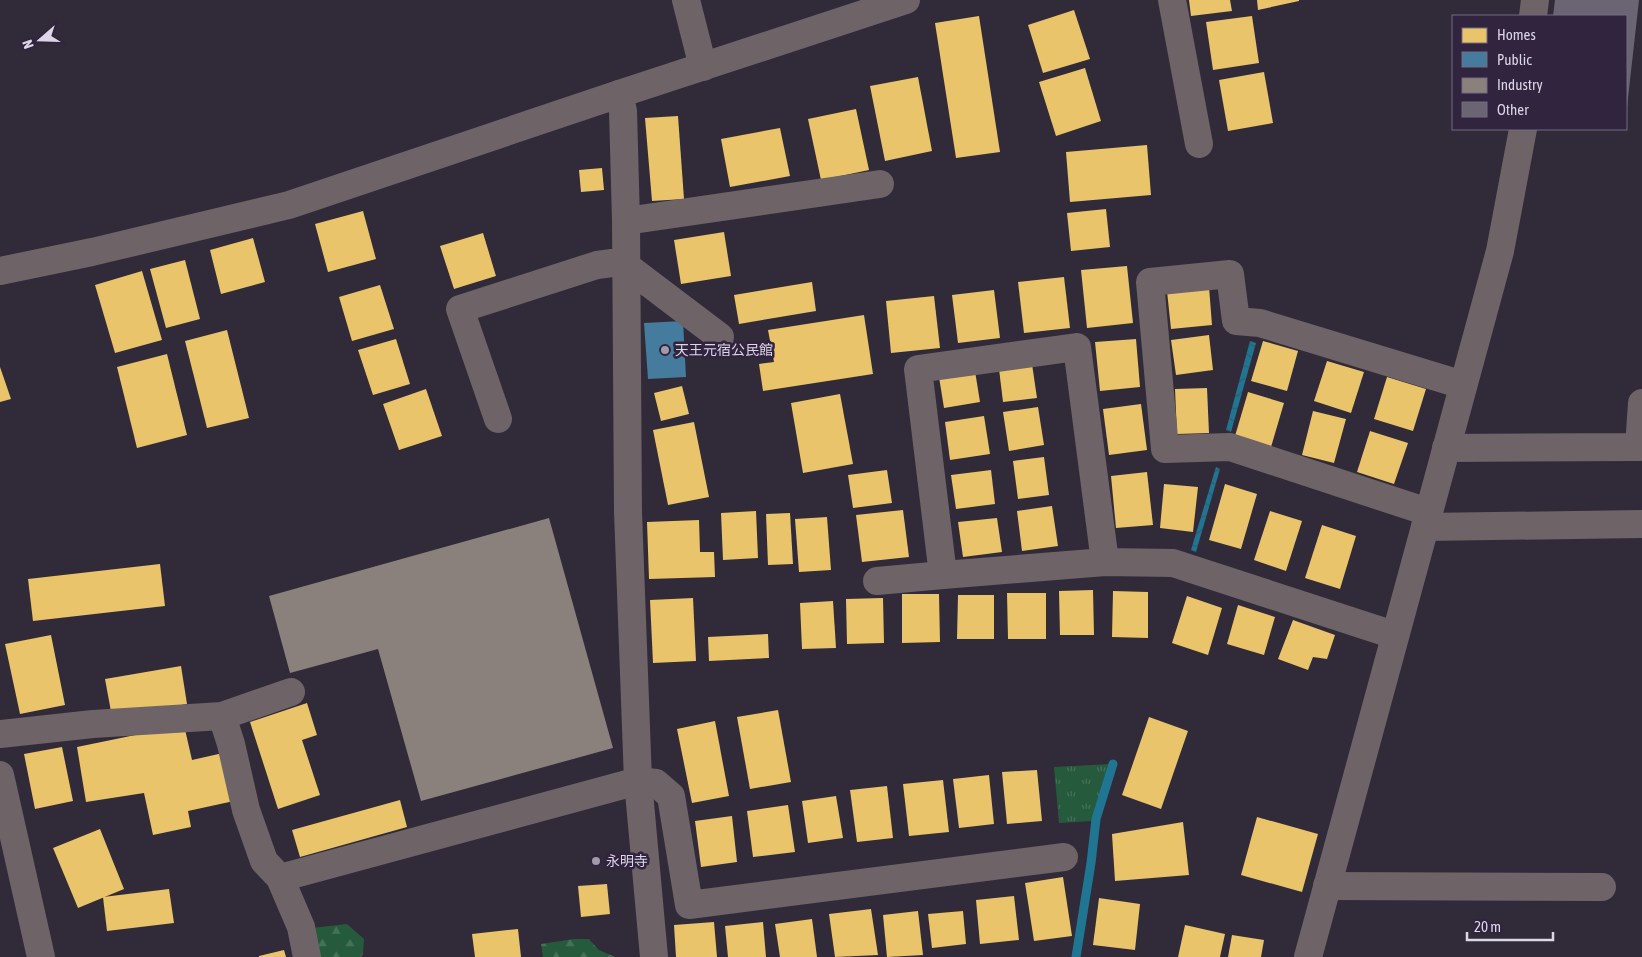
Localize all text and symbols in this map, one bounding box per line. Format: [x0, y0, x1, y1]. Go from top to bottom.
north arrow [15, 15, 65, 65]
legend [1452, 15, 1627, 130]
text: Homes [1497, 26, 1536, 43]
text: N [19, 38, 37, 51]
text: Public [1497, 51, 1532, 68]
text: Industry [1497, 76, 1543, 93]
text: Other [1497, 101, 1529, 118]
place label: 天王元宿公民館 [675, 342, 773, 358]
marker: 天王元宿公民館 [659, 344, 671, 356]
place label: 永明寺 [606, 853, 648, 869]
marker: 永明寺 [590, 855, 602, 867]
scale bar [1467, 910, 1553, 942]
text: 20 m [1474, 918, 1501, 935]

